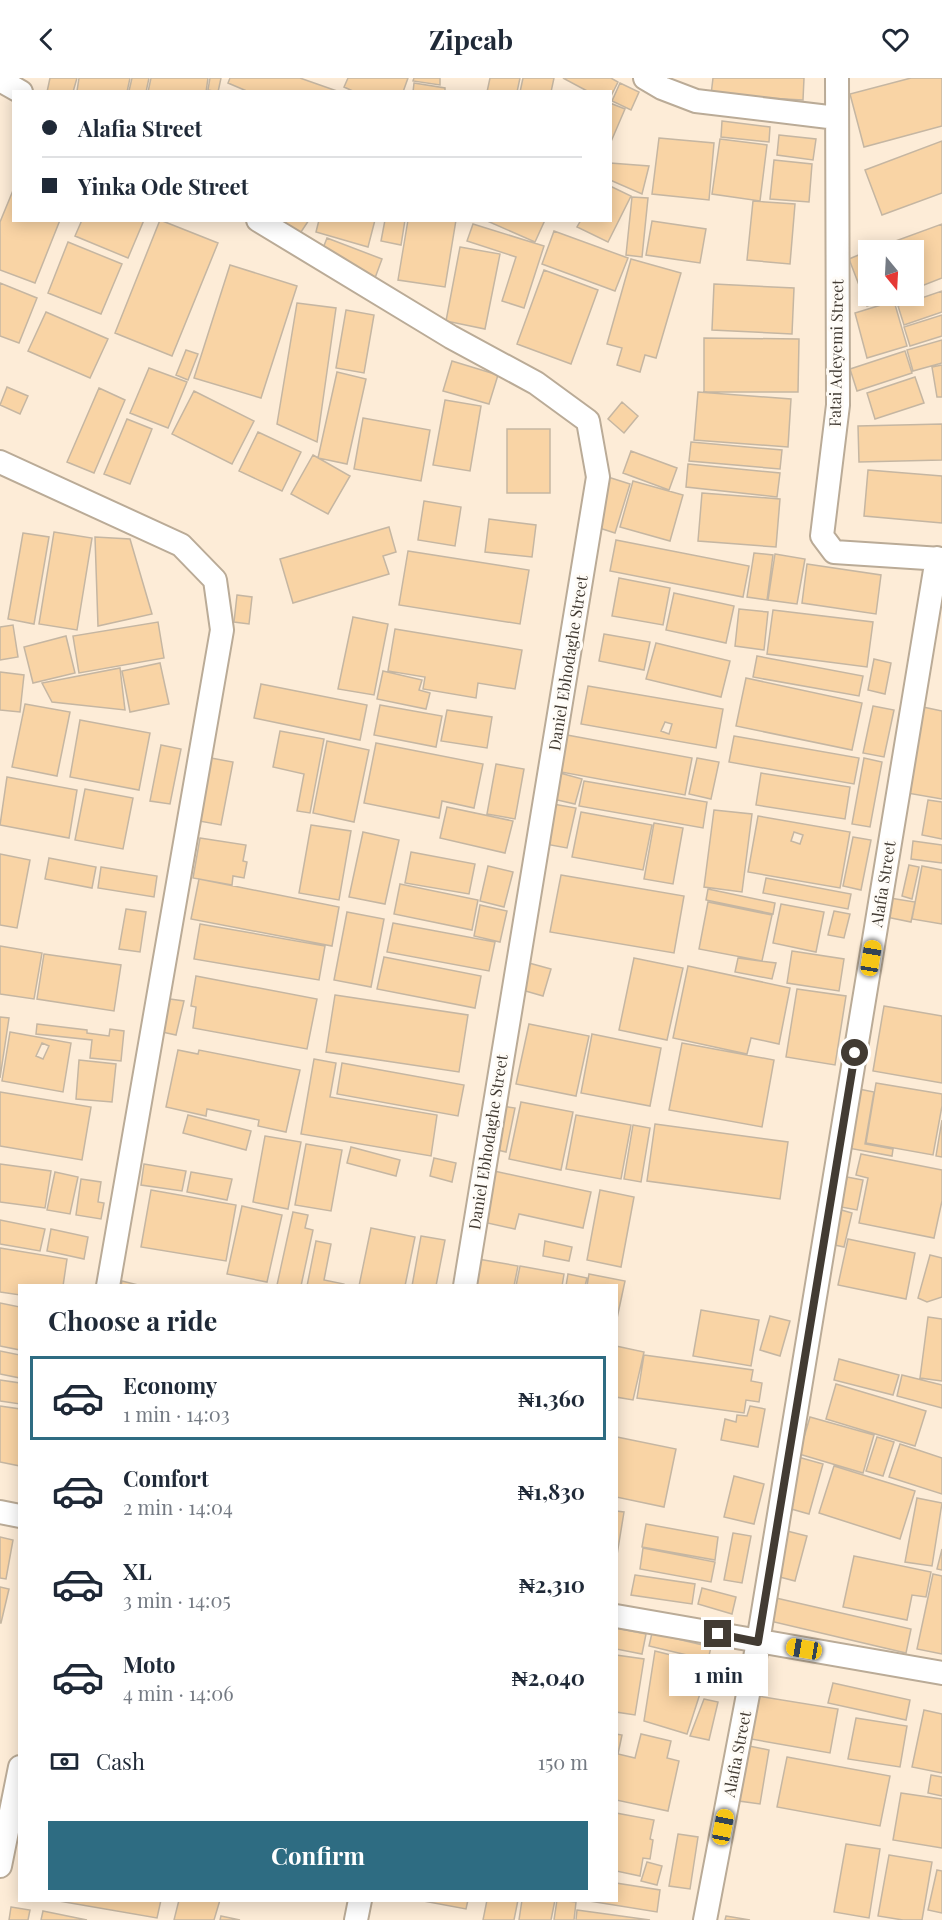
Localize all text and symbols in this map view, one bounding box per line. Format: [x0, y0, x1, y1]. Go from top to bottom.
text: Zipcab [429, 21, 513, 57]
icon: back [30, 23, 63, 56]
icon: heart [879, 23, 912, 56]
text: Alafia Street [78, 113, 202, 143]
text: Yinka Ode Street [78, 171, 248, 201]
north arrow [858, 240, 924, 306]
map controls [858, 240, 924, 306]
street label: Fatai Adeyemi Street [824, 279, 847, 427]
street label: Daniel Ebhodaghe Street [543, 573, 592, 752]
street label: Alafia Street [865, 839, 900, 930]
car [859, 939, 883, 977]
route start [841, 1039, 868, 1066]
street label: Daniel Ebhodaghe Street [463, 1052, 512, 1231]
text: Choose a ride [48, 1302, 217, 1338]
text: Economy [123, 1370, 217, 1400]
icon: car [51, 1371, 105, 1425]
text: ₦1,360 [518, 1383, 585, 1413]
text: 1 min · 14:03 [123, 1400, 230, 1427]
text: Comfort [123, 1463, 209, 1493]
icon: car [51, 1464, 105, 1518]
text: ₦1,830 [518, 1476, 585, 1506]
text: 2 min · 14:04 [123, 1493, 233, 1520]
text: XL [123, 1556, 152, 1586]
icon: car [51, 1557, 105, 1611]
text: ₦2,310 [519, 1569, 585, 1599]
text: 3 min · 14:05 [123, 1586, 231, 1613]
route end [704, 1620, 731, 1647]
car [785, 1637, 823, 1661]
text: Moto [123, 1649, 176, 1679]
icon: car [51, 1650, 105, 1704]
callout: 1 min [668, 1655, 768, 1697]
text: 1 min [694, 1661, 743, 1688]
text: ₦2,040 [512, 1662, 585, 1692]
text: 4 min · 14:06 [123, 1679, 234, 1706]
street label: Alafia Street [718, 1709, 755, 1800]
icon: cash [48, 1745, 81, 1778]
text: Cash [96, 1746, 145, 1776]
text: 150 m [538, 1748, 588, 1775]
car [711, 1808, 735, 1846]
button: Confirm [48, 1821, 588, 1890]

